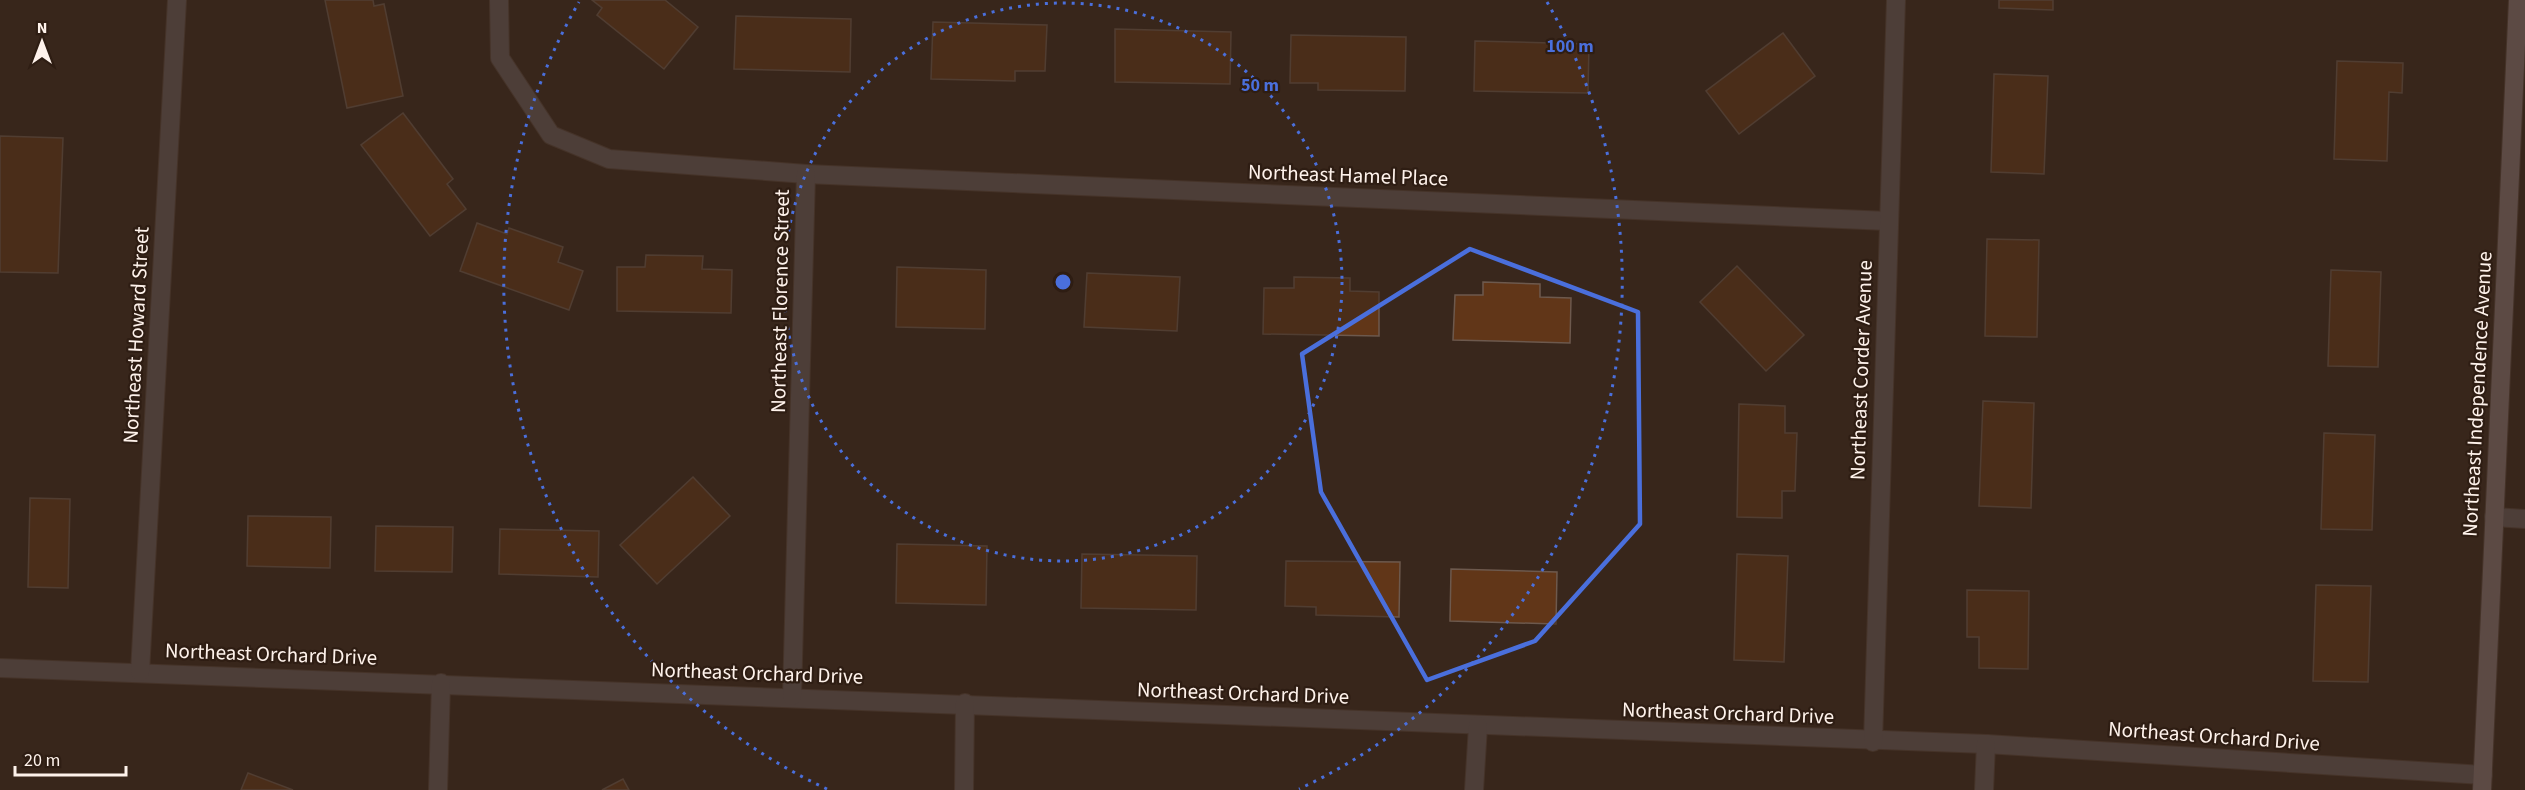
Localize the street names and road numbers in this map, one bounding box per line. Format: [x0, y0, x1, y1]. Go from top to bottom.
street label: Northeast Hamel Place [1247, 157, 1449, 193]
street label: Northeast Florence Street [763, 189, 797, 413]
street label: Northeast Howard Street [115, 226, 157, 444]
street label: Northeast Independence Avenue [2455, 250, 2499, 538]
street label: Northeast Corder Avenue [1842, 260, 1880, 480]
street label: Northeast Orchard Drive [164, 635, 378, 673]
street label: Northeast Orchard Drive [650, 654, 864, 692]
street label: Northeast Orchard Drive [1136, 674, 1350, 712]
street label: Northeast Orchard Drive [1621, 694, 1835, 732]
street label: Northeast Orchard Drive [2107, 714, 2321, 758]

